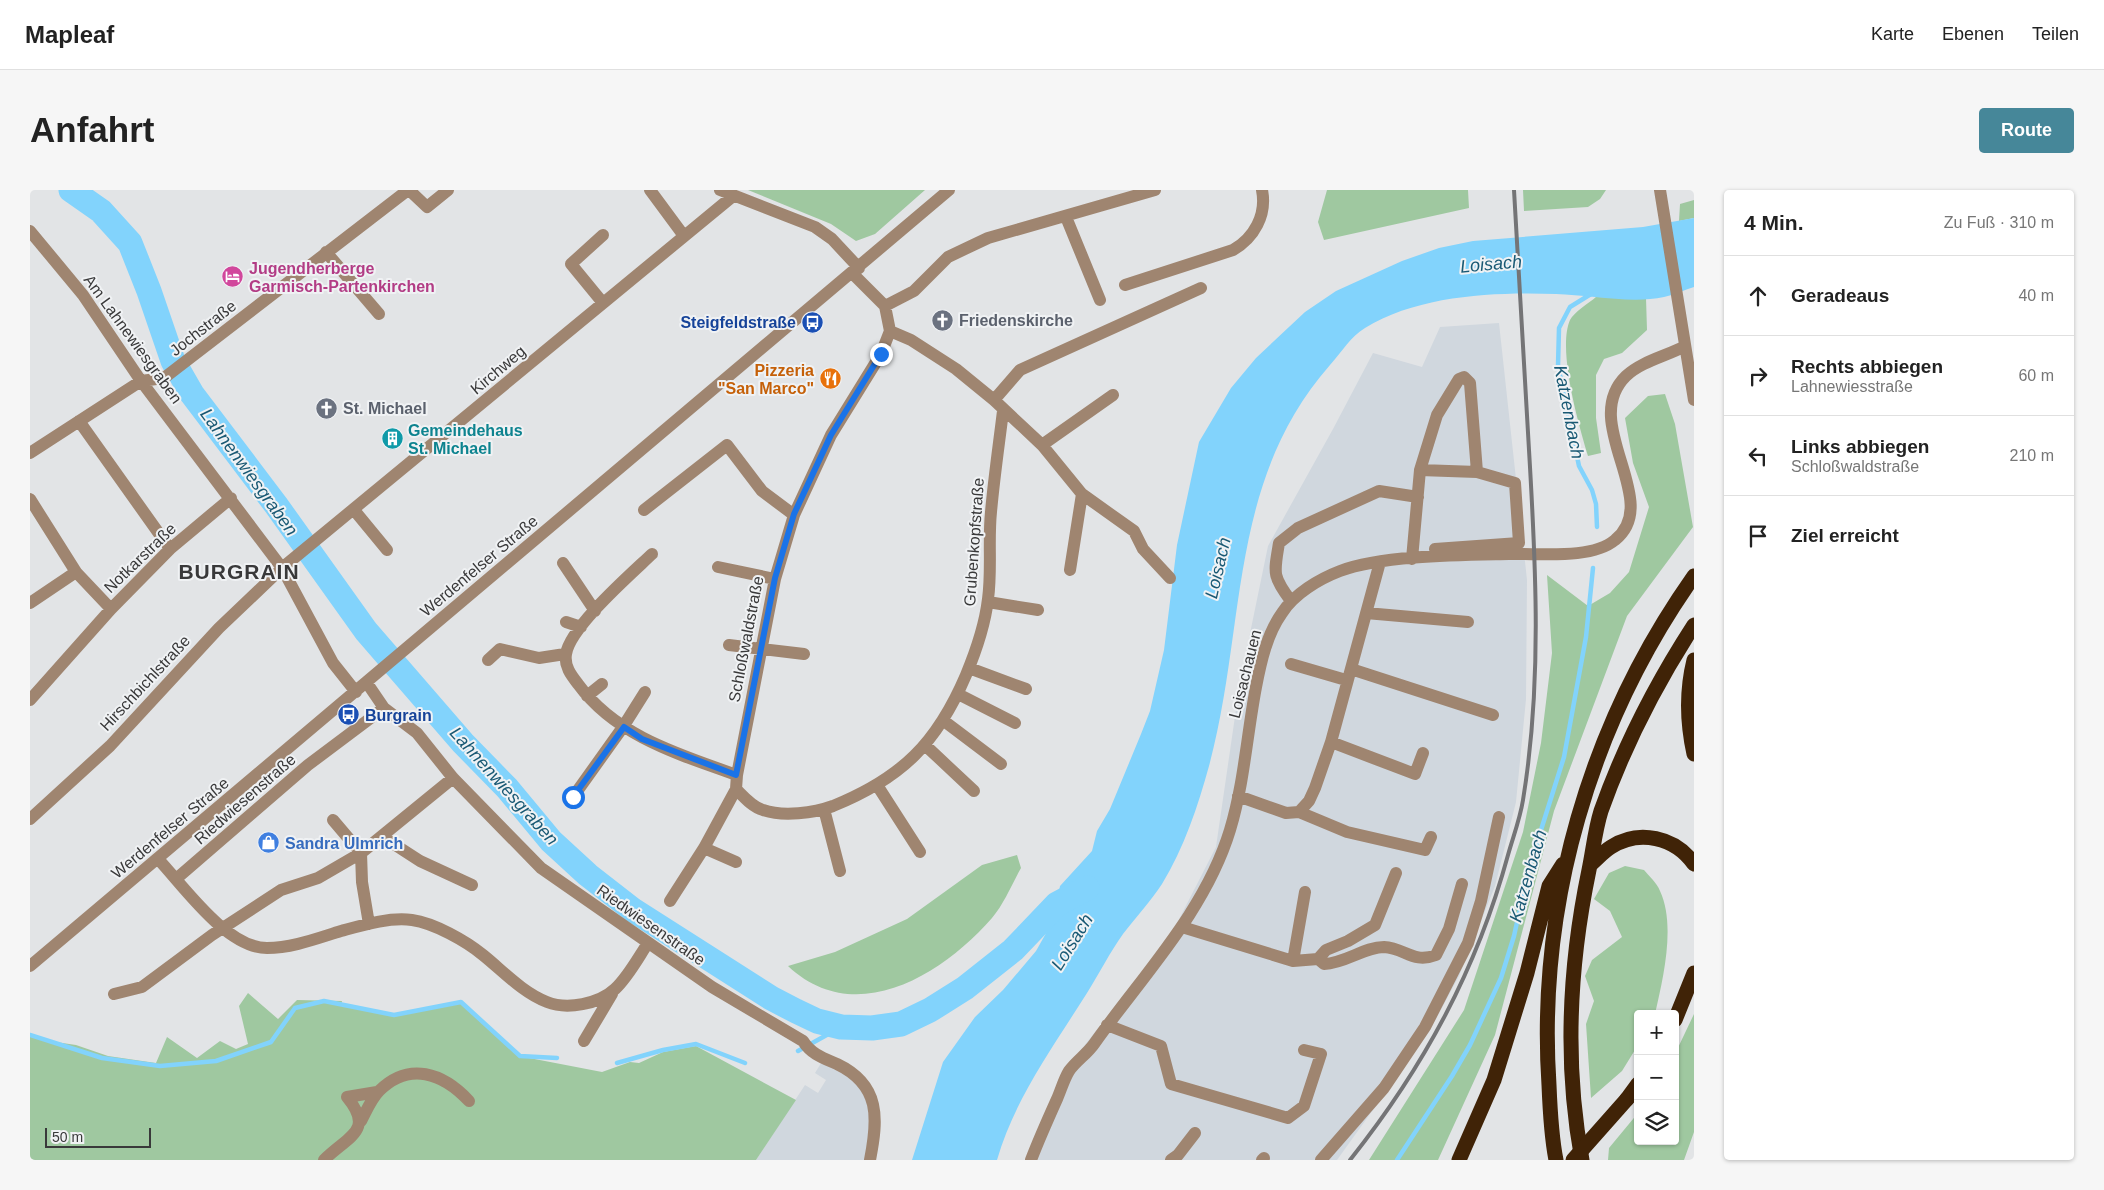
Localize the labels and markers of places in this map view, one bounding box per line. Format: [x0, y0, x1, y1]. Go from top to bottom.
place label: Jugendherberge Garmisch-Partenkirchen [249, 260, 435, 295]
hotel icon: Jugendherberge Garmisch-Partenkirchen [221, 265, 245, 289]
church icon: Friedenskirche [931, 308, 955, 332]
bus stop icon: Steigfeldstraße [800, 310, 824, 334]
place label: Friedenskirche [959, 312, 1073, 329]
place label: Steigfeldstraße [680, 314, 796, 331]
place label: Pizzeria "San Marco" [718, 362, 814, 397]
restaurant icon: Pizzeria "San Marco" [818, 367, 842, 391]
church icon: St. Michael [315, 396, 339, 420]
place label: St. Michael [343, 400, 427, 417]
place label: Gemeindehaus St. Michael [408, 422, 523, 457]
building icon: Gemeindehaus St. Michael [380, 427, 404, 451]
bus stop icon: Burgrain [337, 703, 361, 727]
place label: Burgrain [365, 707, 432, 724]
shop icon: Sandra Ulmrich [257, 831, 281, 855]
place label: Sandra Ulmrich [285, 835, 403, 852]

